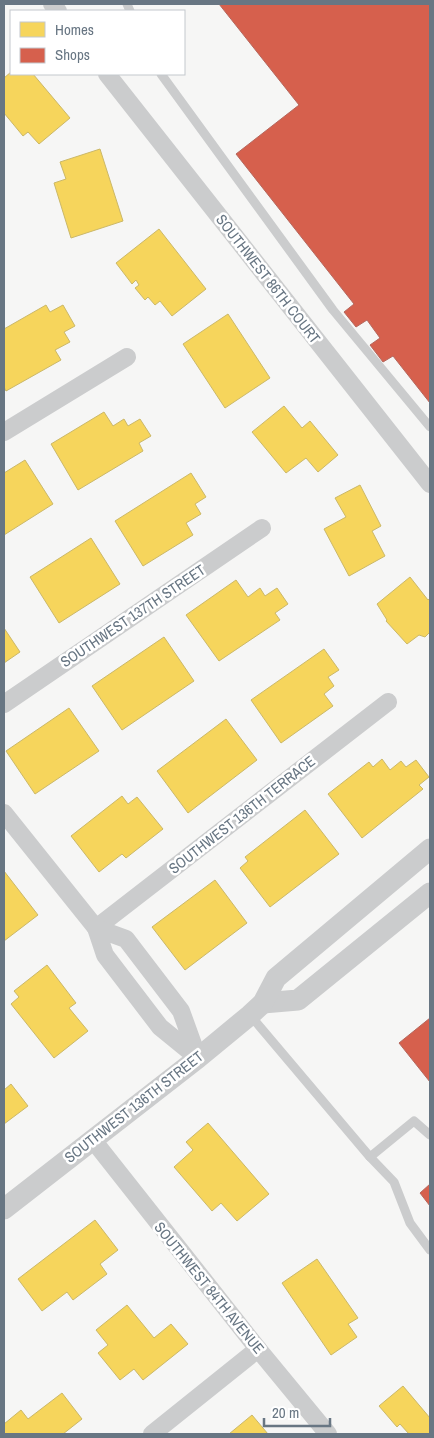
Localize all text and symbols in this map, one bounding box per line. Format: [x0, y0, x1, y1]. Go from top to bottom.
legend [10, 10, 185, 75]
text: Homes [55, 19, 94, 40]
text: Shops [55, 44, 90, 65]
street label: SOUTHWEST 86TH COURT [211, 210, 326, 348]
street label: SOUTHWEST 137TH STREET [56, 559, 210, 672]
street label: SOUTHWEST 136TH TERRACE [164, 751, 319, 879]
street label: SOUTHWEST 136TH STREET [60, 1046, 208, 1167]
street label: SOUTHWEST 84TH AVENUE [150, 1217, 269, 1358]
scale bar [264, 1396, 330, 1428]
text: 20 m [272, 1402, 299, 1423]

